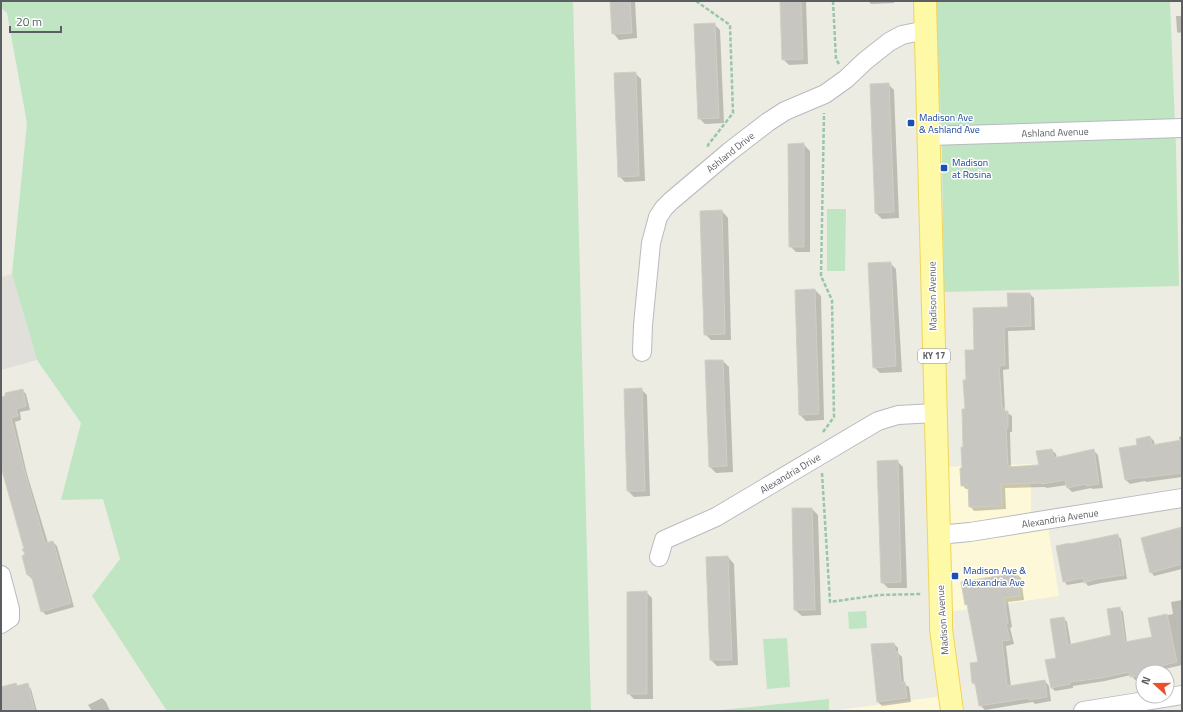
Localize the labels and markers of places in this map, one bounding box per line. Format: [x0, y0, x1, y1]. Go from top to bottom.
place label: Madison Ave & Ashland Ave [919, 110, 980, 137]
marker: Madison Ave & Ashland Ave [906, 118, 916, 128]
place label: Madison at Rosina [952, 155, 991, 182]
marker: Madison at Rosina [939, 163, 949, 173]
place label: Madison Ave & Alexandria Ave [963, 563, 1026, 590]
marker: Madison Ave & Alexandria Ave [950, 571, 960, 581]

